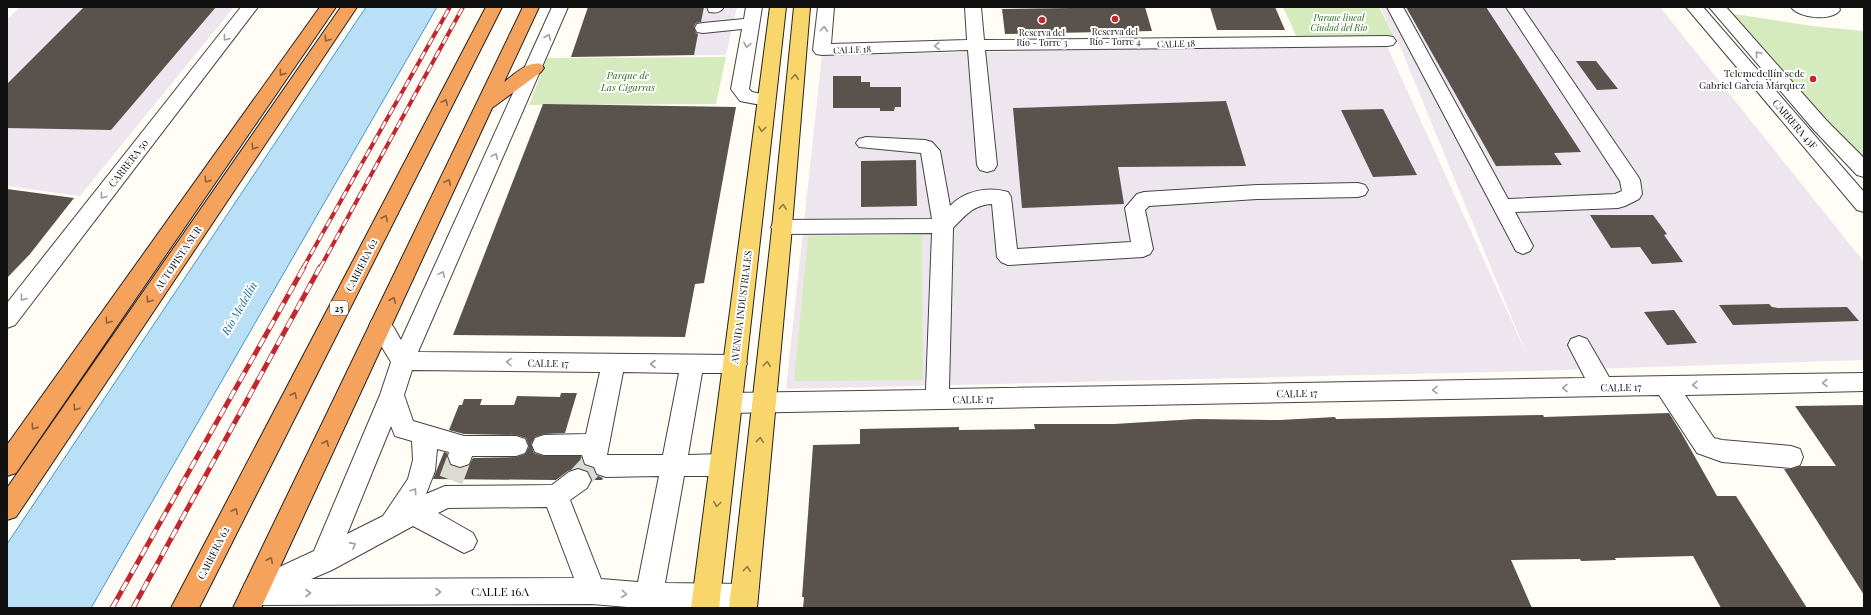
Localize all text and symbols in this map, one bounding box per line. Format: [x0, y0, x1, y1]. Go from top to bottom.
park label: Parque lineal Ciudad del Rio [1311, 11, 1368, 33]
marker: Reserva del Río - Torre 4 [1110, 14, 1120, 24]
marker: Reserva del Río - Torre 3 [1037, 15, 1047, 25]
place label: Reserva del Río - Torre 4 [1089, 25, 1141, 47]
one-way arrow [819, 26, 828, 32]
place label: Reserva del Río - Torre 3 [1017, 26, 1067, 48]
one-way arrow [223, 33, 230, 40]
one-way arrow [543, 33, 551, 40]
one-way arrow [324, 35, 332, 42]
street label: CALLE 18 [1157, 37, 1195, 49]
one-way arrow [743, 42, 752, 49]
street label: CALLE 18 [833, 42, 872, 56]
one-way arrow [934, 42, 940, 51]
one-way arrow [1755, 51, 1762, 58]
place label: Telemedellín sede Gabriel García Márquez [1699, 66, 1805, 92]
park label: Parque de Las Cigarras [600, 68, 655, 94]
one-way arrow [280, 69, 287, 76]
one-way arrow [791, 74, 800, 80]
marker: Telemedellín sede Gabriel García Márquez [1808, 74, 1818, 84]
street label: CARRERA 43F [1769, 96, 1821, 152]
one-way arrow [440, 99, 448, 106]
one-way arrow [758, 126, 767, 132]
street label: CARRERA 50 [105, 136, 151, 190]
one-way arrow [252, 142, 259, 149]
one-way arrow [490, 152, 498, 160]
one-way arrow [204, 176, 212, 183]
one-way arrow [443, 179, 451, 186]
one-way arrow [101, 191, 108, 198]
one-way arrow [779, 204, 788, 210]
one-way arrow [381, 214, 388, 222]
street label: AUTOPISTA SUR [151, 223, 205, 294]
street label: CARRERA 62 [342, 236, 380, 294]
street label: AVENIDA INDUSTRIALES [727, 250, 755, 365]
one-way arrow [437, 271, 445, 279]
water label: Río Medellín [217, 279, 260, 338]
one-way arrow [21, 294, 28, 301]
one-way arrow [147, 296, 154, 303]
one-way arrow [388, 296, 396, 304]
road number: 25 [330, 301, 348, 315]
one-way arrow [106, 316, 113, 323]
street label: CALLE 17 [527, 356, 569, 370]
one-way arrow [506, 358, 512, 366]
one-way arrow [650, 360, 656, 368]
one-way arrow [763, 361, 772, 367]
one-way arrow [1822, 379, 1828, 387]
street label: CALLE 17 [1600, 380, 1642, 394]
one-way arrow [1692, 381, 1698, 389]
one-way arrow [1562, 384, 1568, 392]
street label: CALLE 17 [1276, 386, 1318, 400]
one-way arrow [1432, 386, 1438, 394]
one-way arrow [289, 392, 297, 400]
street label: CALLE 17 [952, 392, 994, 406]
one-way arrow [73, 404, 81, 411]
one-way arrow [31, 423, 39, 430]
one-way arrow [755, 437, 764, 443]
one-way arrow [321, 439, 329, 447]
one-way arrow [409, 488, 417, 495]
one-way arrow [713, 501, 722, 507]
one-way arrow [230, 508, 237, 515]
street label: CARRERA 62 [194, 524, 232, 582]
one-way arrow [349, 542, 356, 549]
one-way arrow [265, 557, 273, 564]
one-way arrow [742, 566, 751, 572]
street label: CALLE 16A [471, 583, 530, 599]
one-way arrow [435, 588, 441, 596]
one-way arrow [305, 589, 311, 597]
one-way arrow [621, 589, 627, 598]

